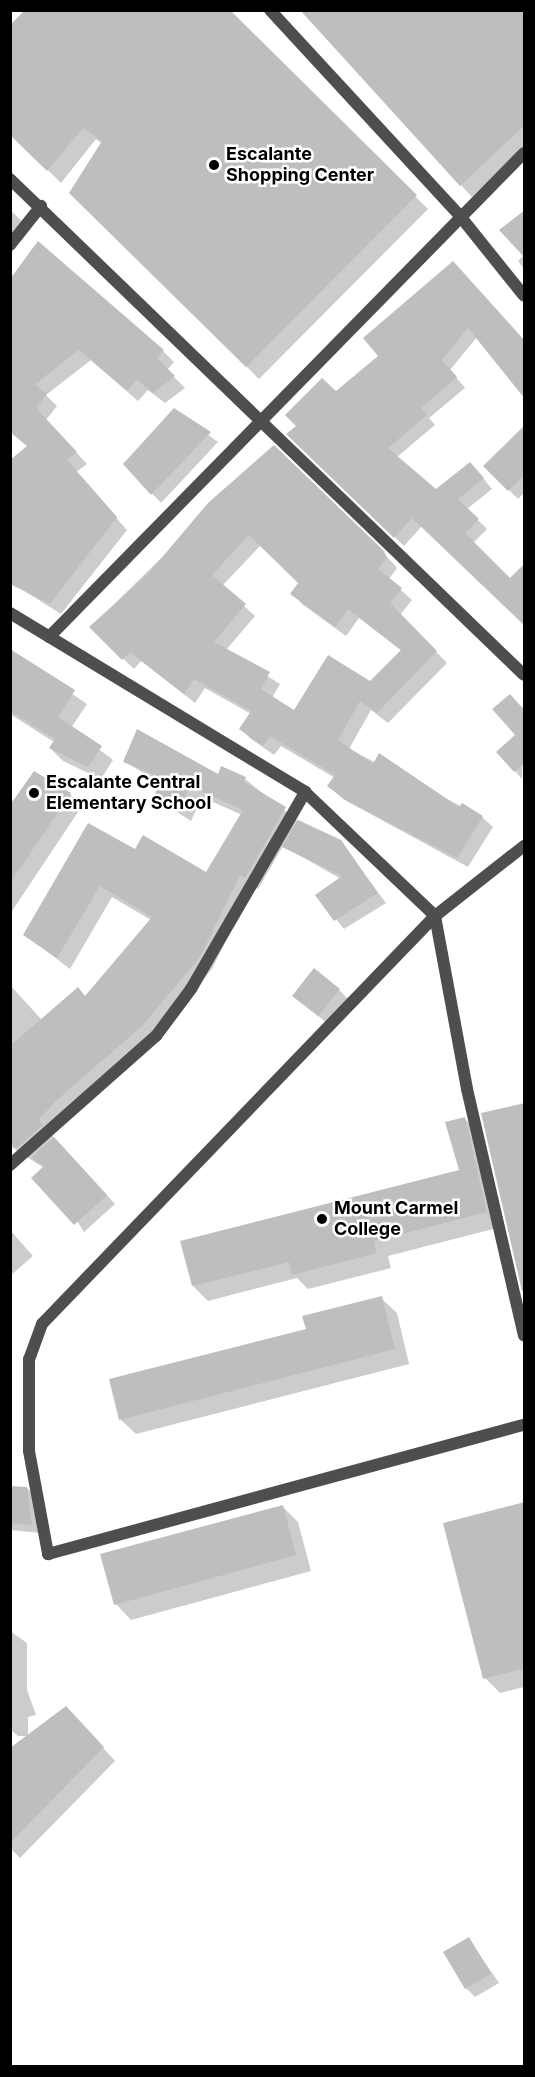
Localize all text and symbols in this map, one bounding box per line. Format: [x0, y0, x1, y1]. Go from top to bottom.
place label: Escalante Shopping Center [226, 144, 374, 186]
marker: Escalante Shopping Center [207, 158, 221, 172]
place label: Escalante Central Elementary School [46, 772, 211, 814]
marker: Escalante Central Elementary School [27, 786, 41, 800]
place label: Mount Carmel College [334, 1198, 458, 1240]
marker: Mount Carmel College [315, 1212, 329, 1226]

